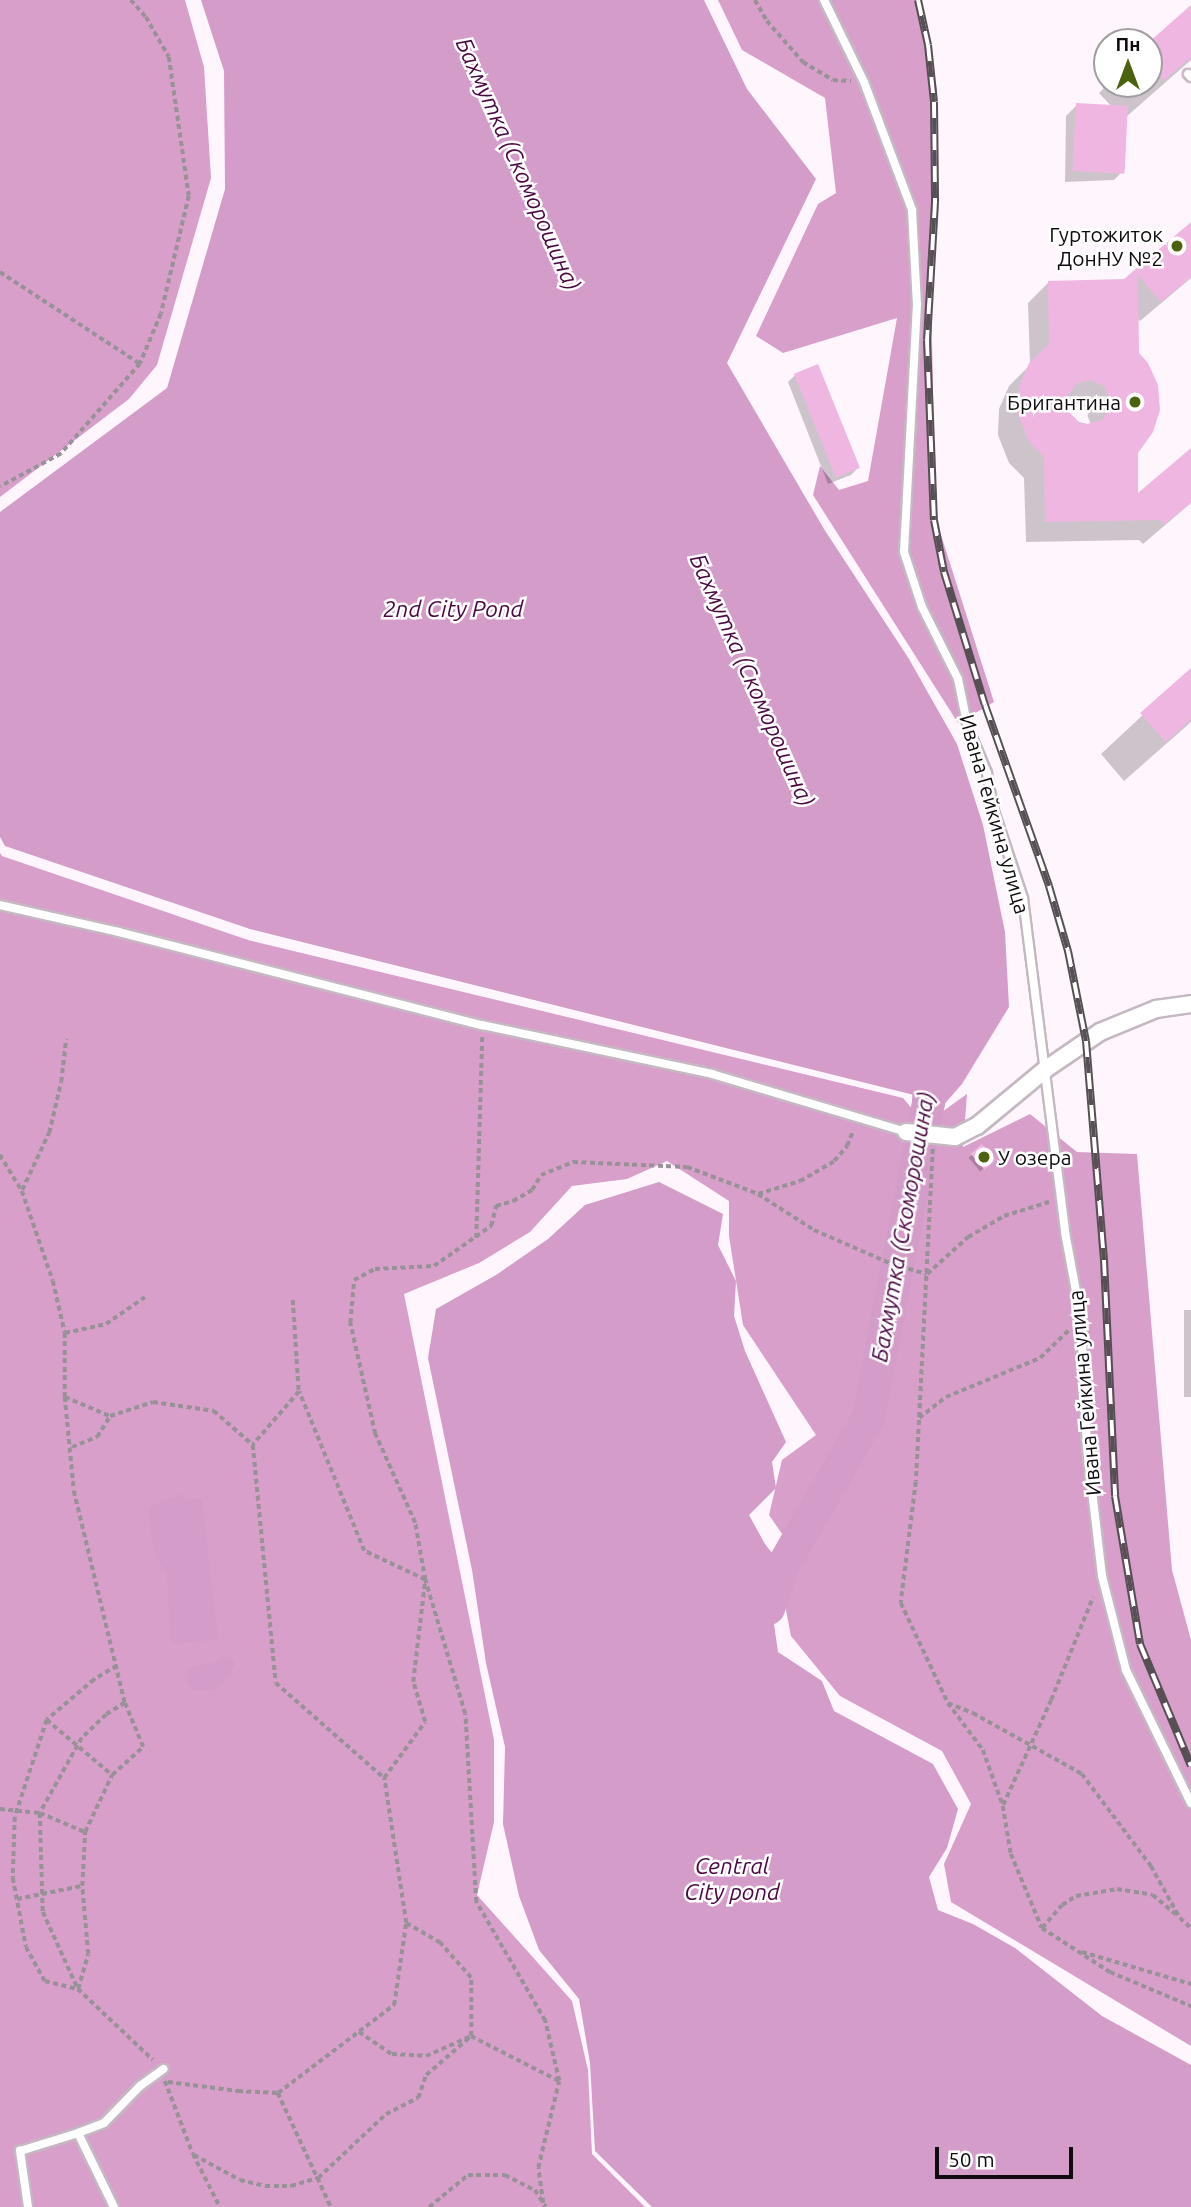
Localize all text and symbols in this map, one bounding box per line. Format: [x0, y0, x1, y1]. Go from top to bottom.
north arrow [1093, 28, 1163, 98]
water label: Бахмутка (Скоморошина) [450, 33, 586, 295]
text: Пн [1116, 33, 1140, 55]
place label: Гуртожиток ДонНУ №2 [1049, 221, 1163, 271]
marker: Гуртожиток ДонНУ №2 [1169, 238, 1185, 254]
place label: Бригантина [1007, 389, 1121, 415]
marker: Бригантина [1127, 394, 1143, 410]
water label: Бахмутка (Скоморошина) [684, 549, 820, 811]
water label: 2nd City Pond [383, 595, 523, 623]
street label: Ивана Гейкина улица [954, 711, 1036, 917]
water label: Бахмутка (Скоморошина) [866, 1090, 940, 1364]
place label: У озера [998, 1144, 1071, 1170]
marker: У озера [976, 1149, 992, 1165]
street label: Ивана Гейкина улица [1062, 1289, 1106, 1497]
water label: Central City pond [684, 1852, 780, 1906]
scale bar [939, 2134, 1077, 2178]
text: 50 m [948, 2147, 995, 2171]

